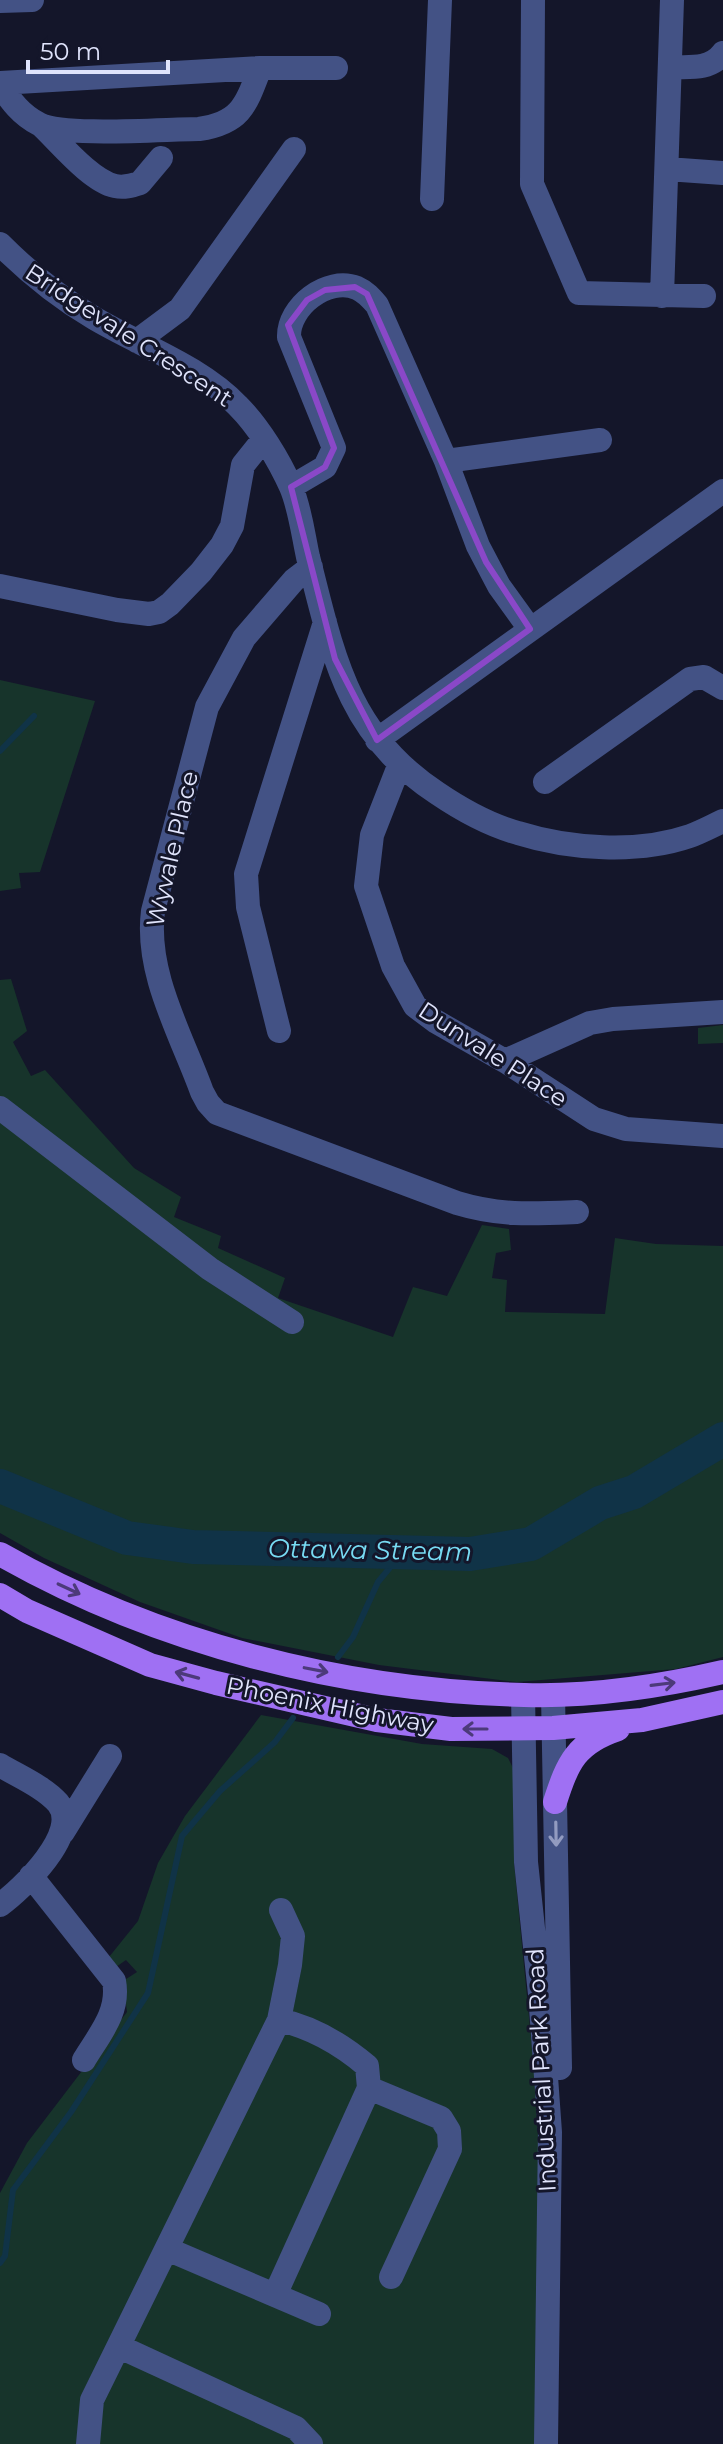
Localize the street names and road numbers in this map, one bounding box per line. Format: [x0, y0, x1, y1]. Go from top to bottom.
street label: Bridgevale Crescent [20, 257, 238, 413]
street label: Wyvale Place [140, 768, 204, 930]
street label: Dunvale Place [413, 995, 573, 1113]
street label: Phoenix Highway [224, 1671, 436, 1739]
street label: Industrial Park Road [520, 1947, 562, 2193]

